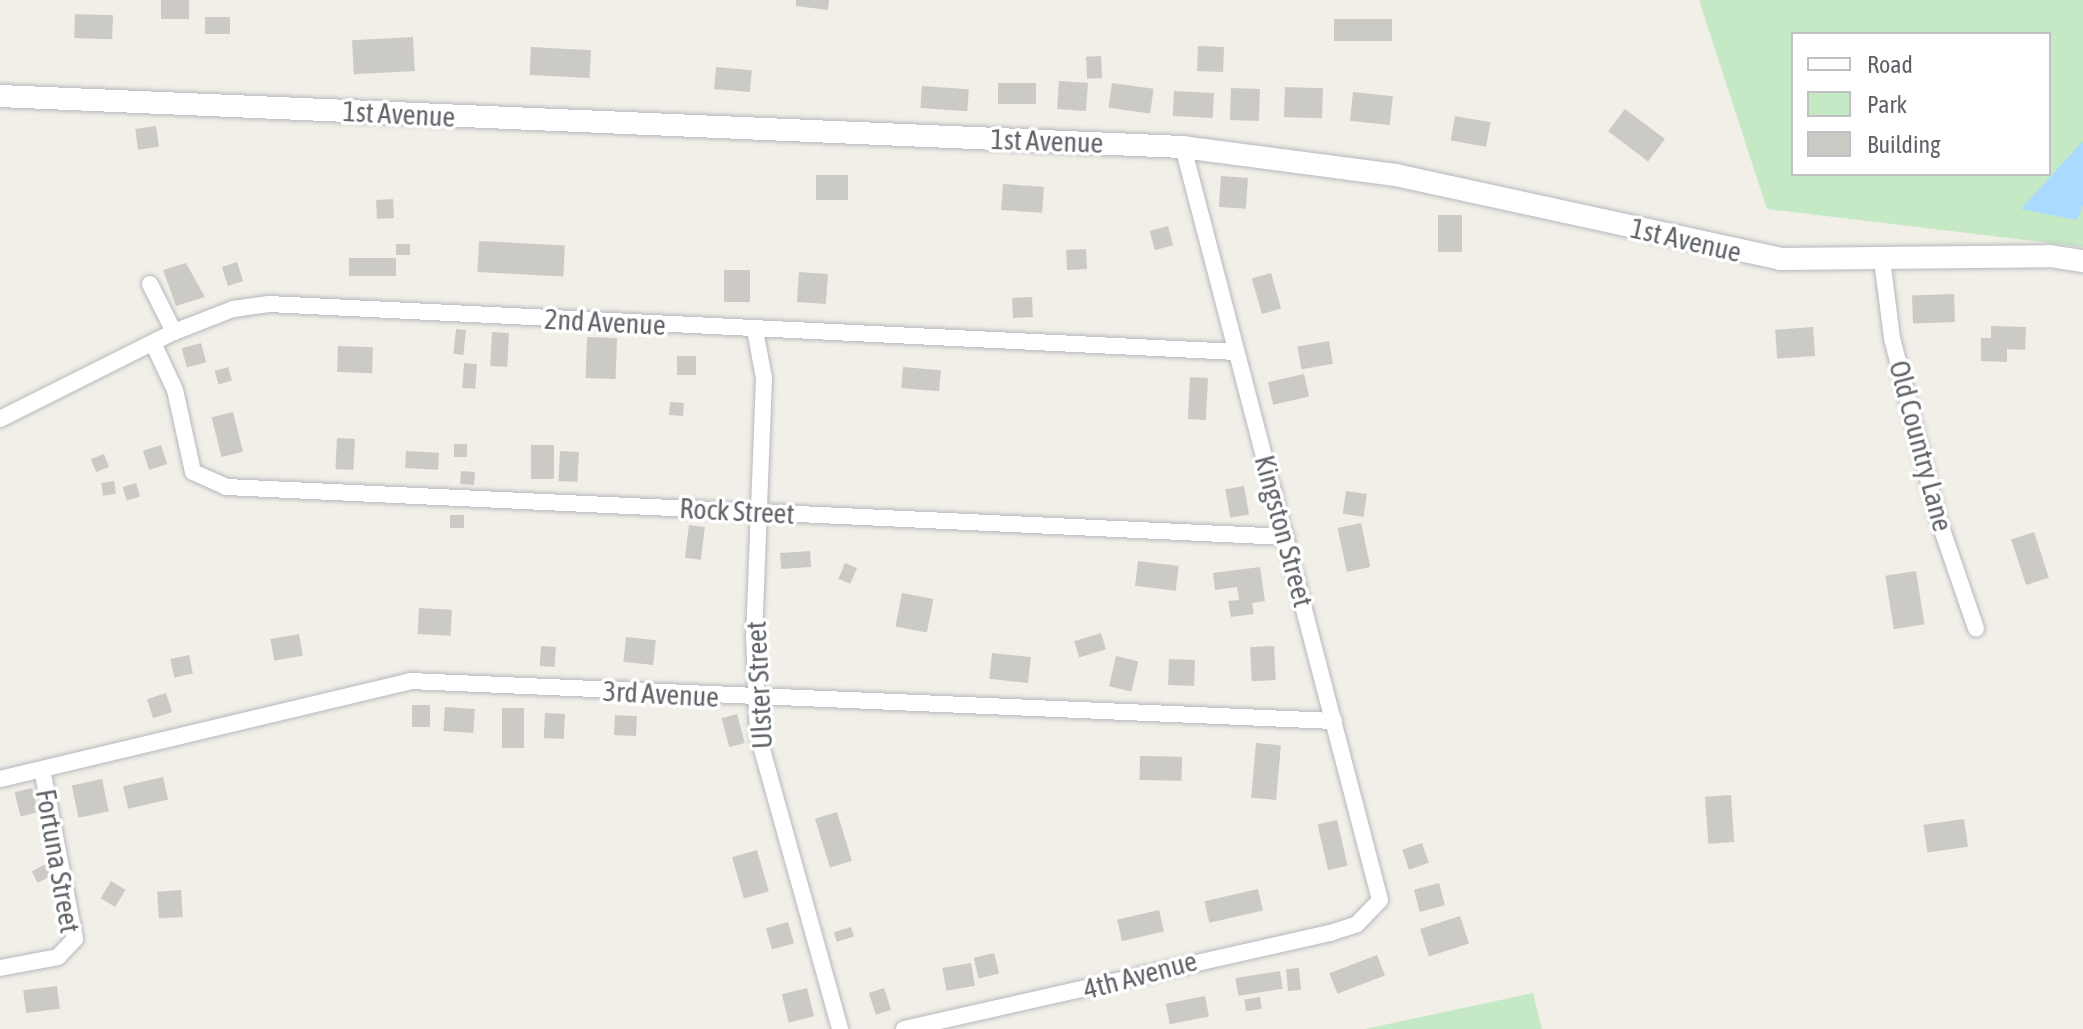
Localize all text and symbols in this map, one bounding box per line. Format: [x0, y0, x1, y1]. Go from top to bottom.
legend [1791, 32, 2051, 176]
text: Road [1867, 51, 1913, 78]
text: Park [1867, 91, 1907, 118]
street label: 1st Avenue [342, 94, 456, 134]
street label: 1st Avenue [990, 122, 1104, 160]
text: Building [1867, 131, 1940, 158]
street label: 1st Avenue [1627, 211, 1745, 269]
street label: 2nd Avenue [544, 302, 666, 342]
street label: Old Country Lane [1882, 357, 1960, 535]
street label: Kingston Street [1248, 452, 1320, 610]
street label: Rock Street [679, 491, 795, 531]
street label: Ulster Street [739, 620, 779, 750]
street label: 3rd Avenue [602, 674, 720, 714]
street label: Fortuna Street [29, 787, 87, 935]
street label: 4th Avenue [1080, 944, 1200, 1006]

